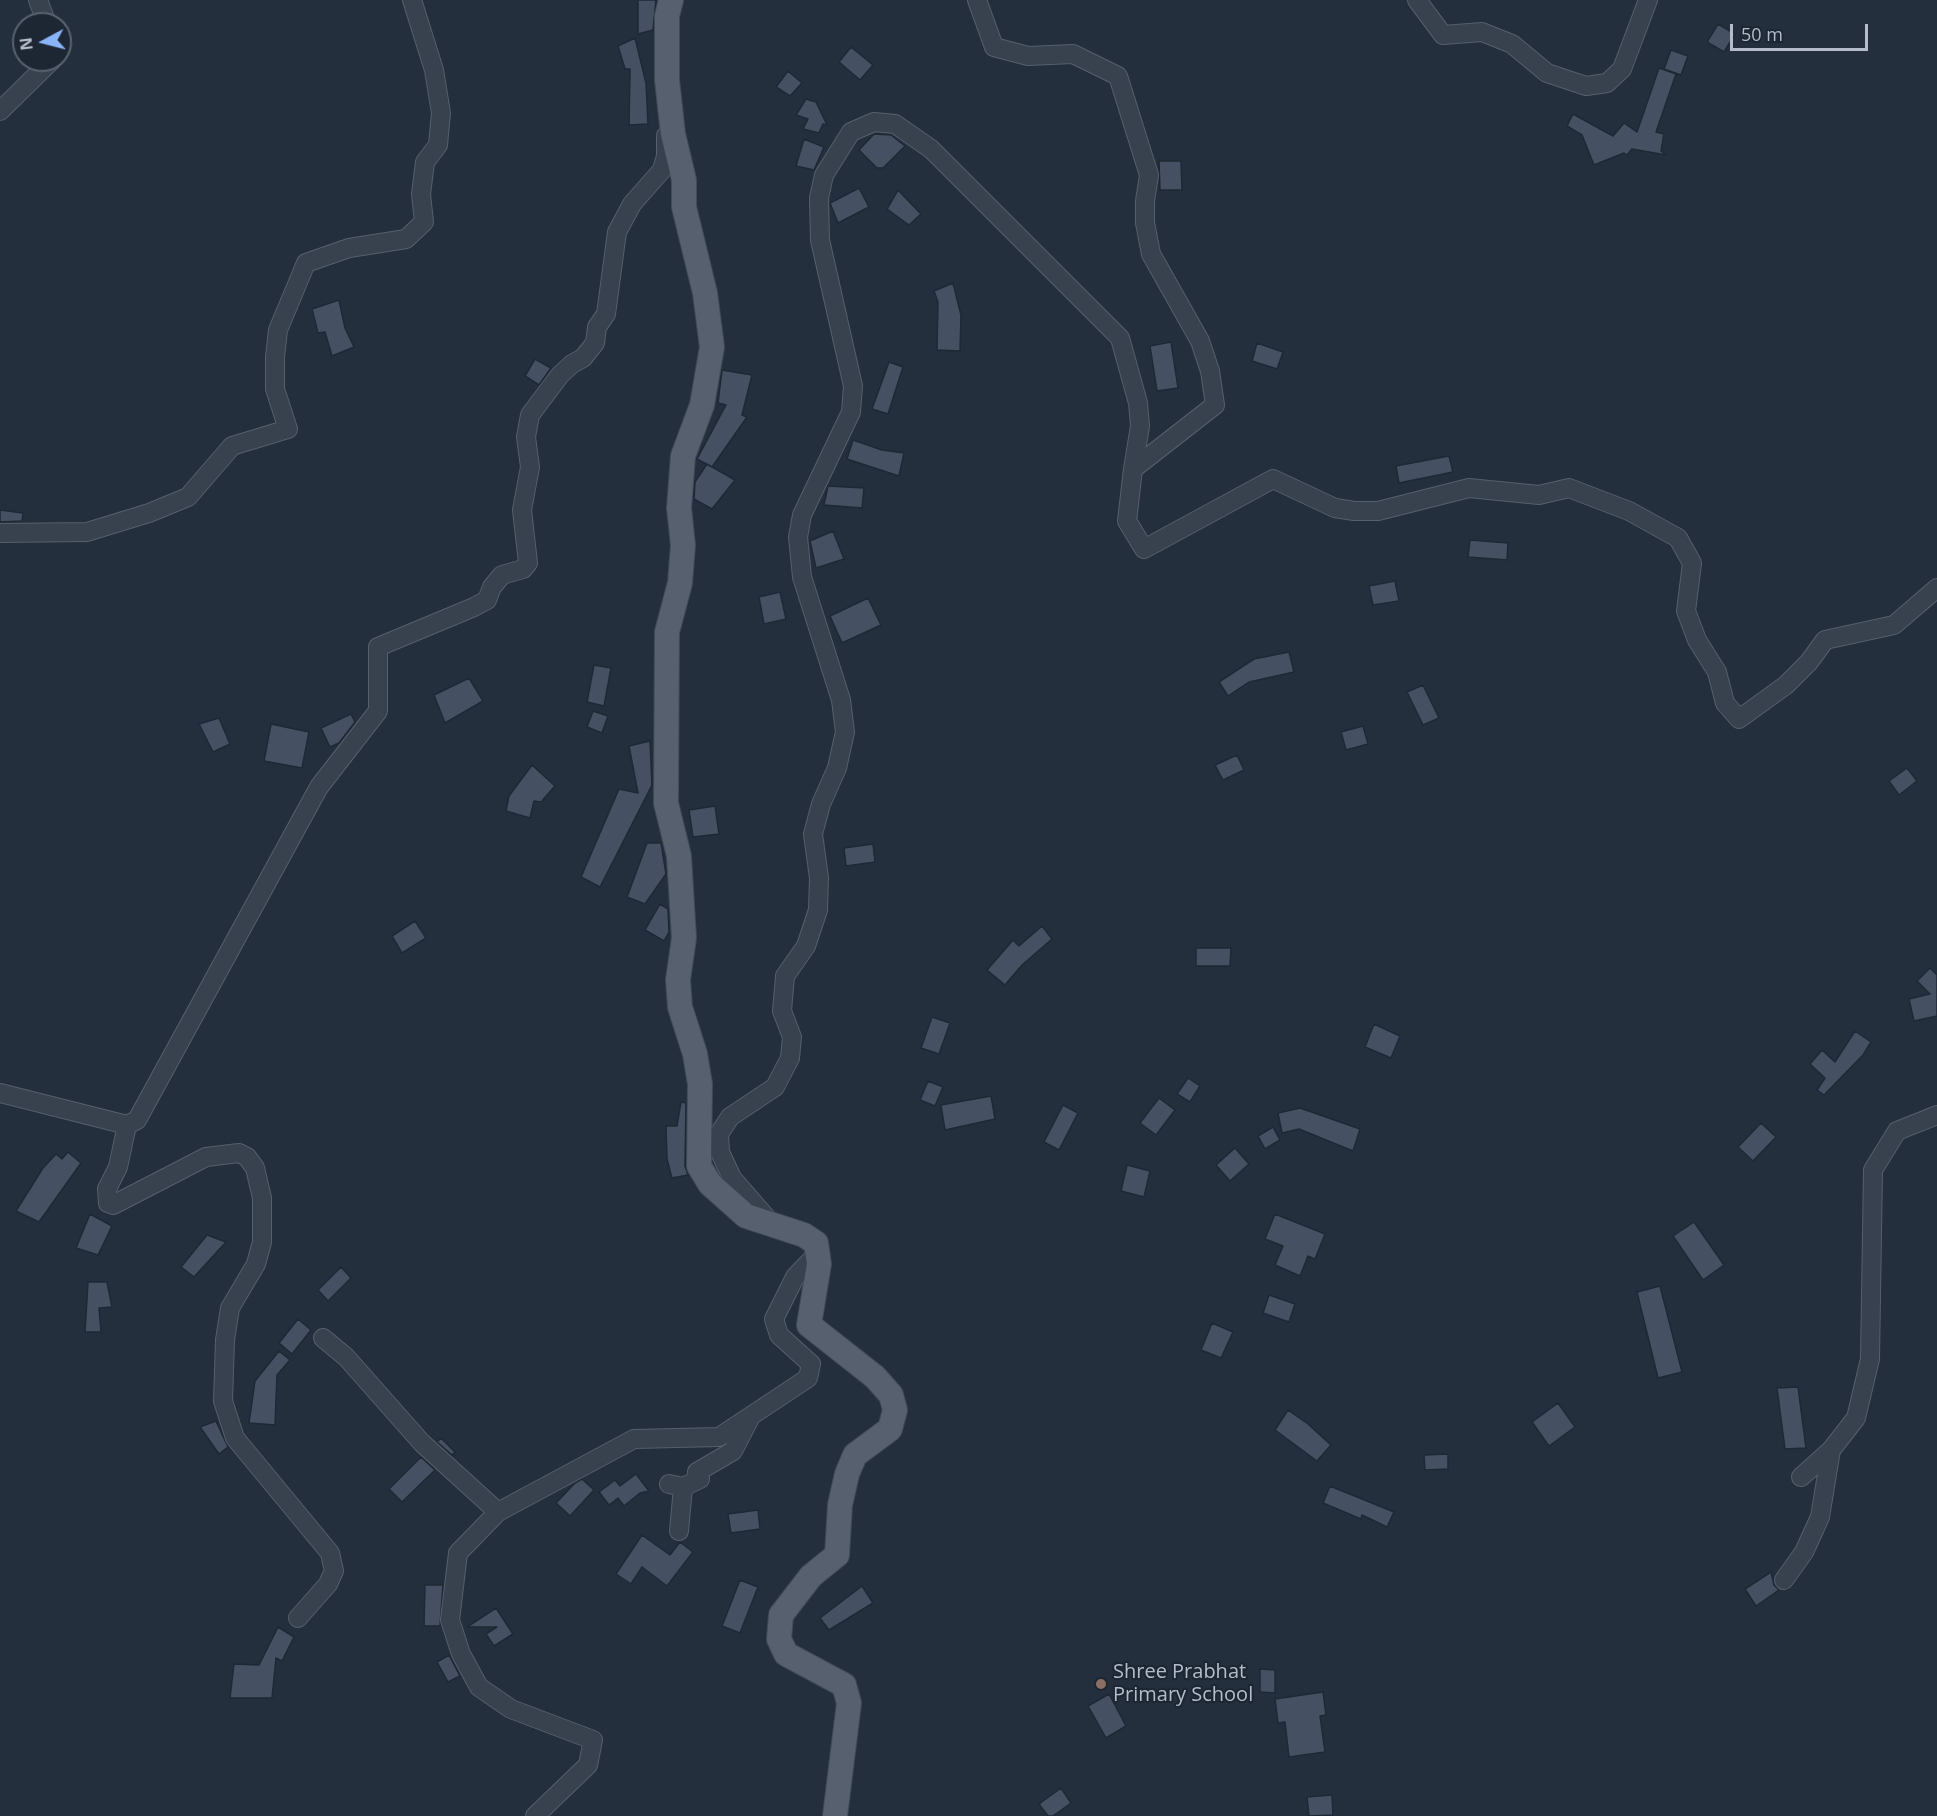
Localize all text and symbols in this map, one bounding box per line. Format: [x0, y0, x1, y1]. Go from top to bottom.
north arrow [12, 12, 72, 72]
scale bar [1733, 12, 1871, 50]
text: 50 m [1741, 22, 1783, 46]
text: N [14, 36, 38, 52]
place label: Shree Prabhat Primary School [1113, 1660, 1253, 1707]
marker: Shree Prabhat Primary School [1094, 1677, 1108, 1691]

